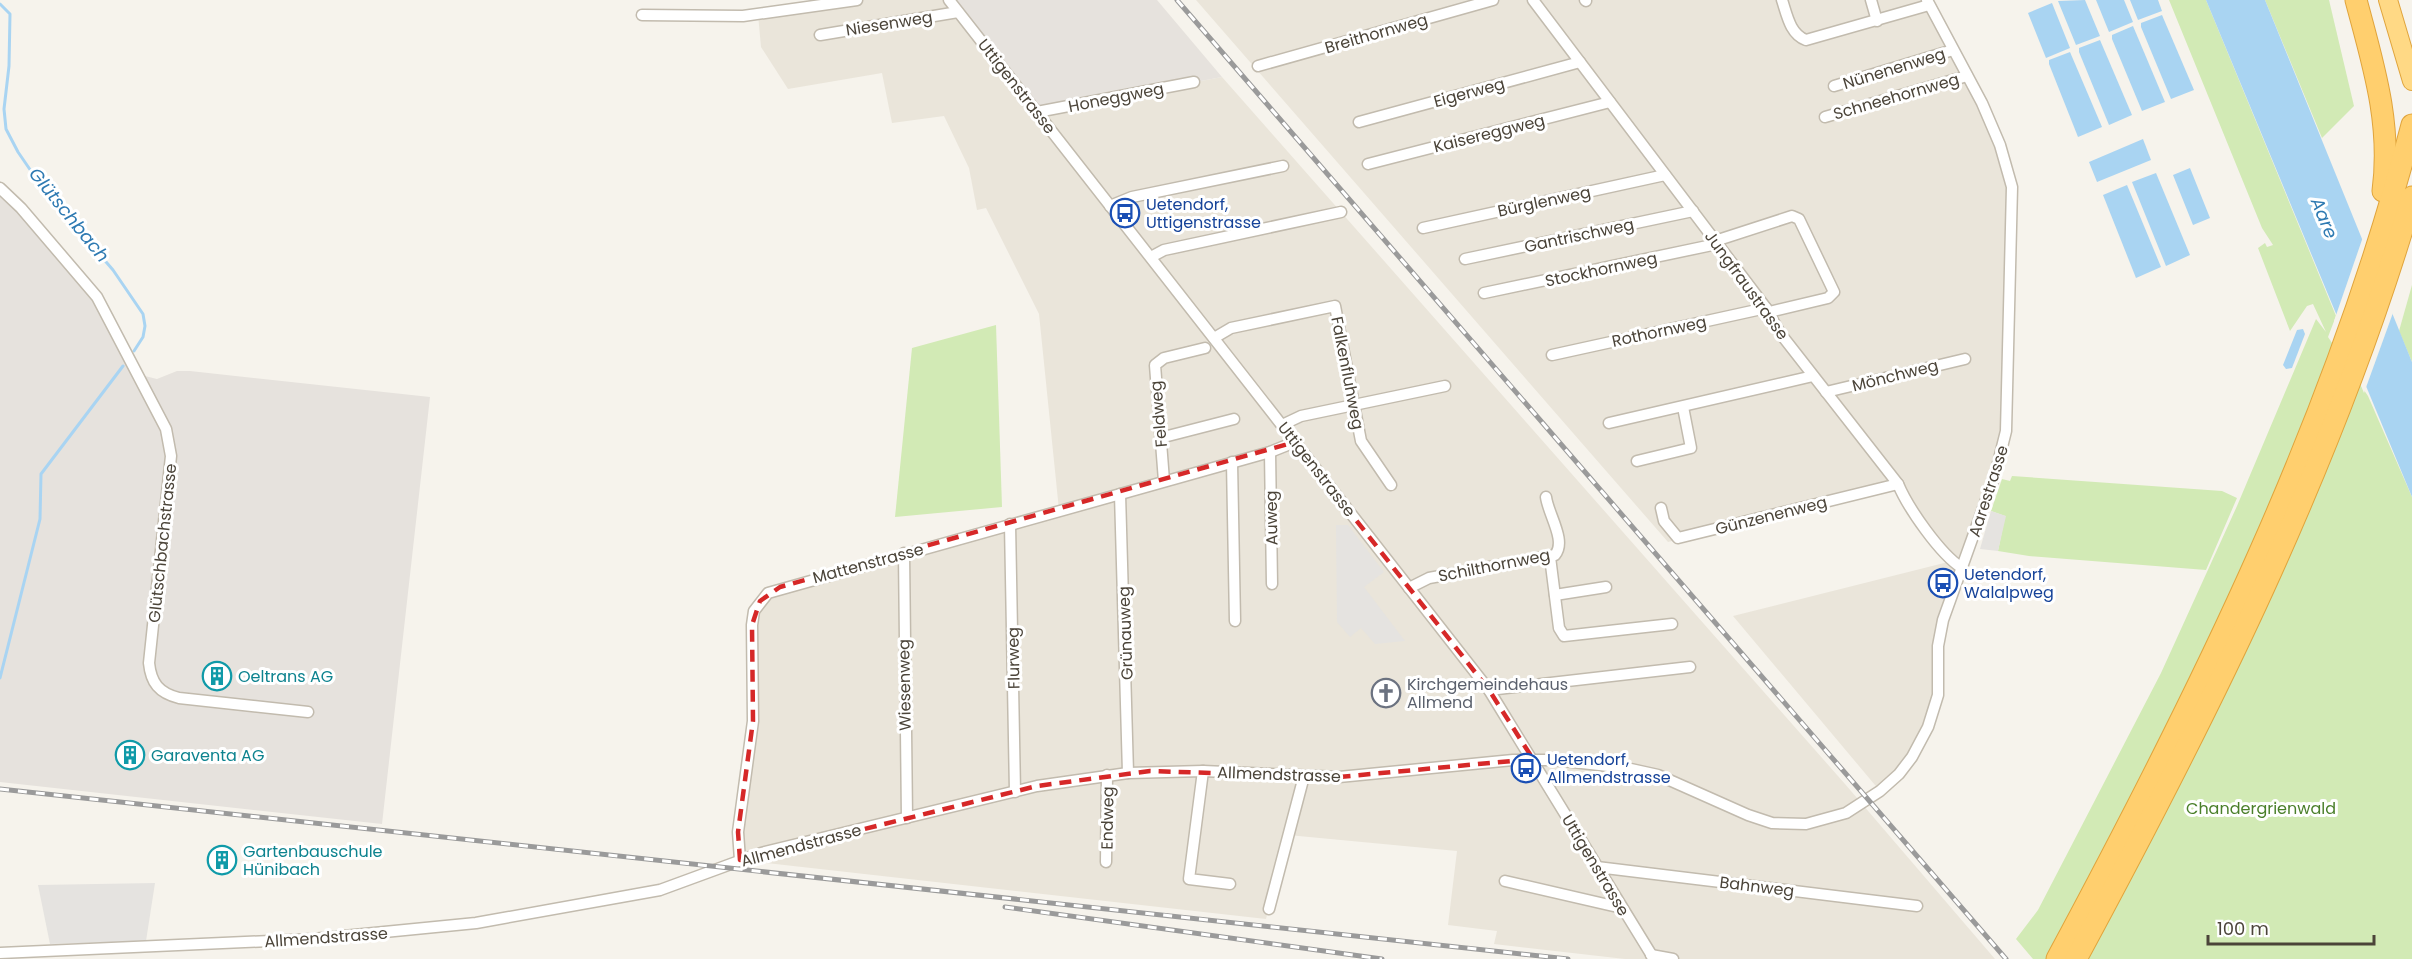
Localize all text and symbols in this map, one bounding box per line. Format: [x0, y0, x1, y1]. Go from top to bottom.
street label: Niesenweg [844, 5, 934, 42]
street label: Breithornweg [1322, 8, 1430, 59]
street label: Uttigenstrasse [972, 34, 1061, 139]
street label: Nünenenweg [1840, 42, 1948, 95]
street label: Schneehornweg [1831, 68, 1962, 125]
street label: Eigerweg [1431, 72, 1507, 113]
street label: Honeggweg [1066, 77, 1166, 118]
street label: Kaisereggweg [1431, 109, 1547, 158]
water label: Glütschbach [23, 162, 115, 267]
street label: Bürglenweg [1495, 180, 1593, 223]
place label: Uetendorf, Uttigenstrasse [1146, 193, 1261, 234]
water label: Aare [2305, 193, 2344, 242]
bus stop icon: Uetendorf, Uttigenstrasse [1109, 197, 1141, 229]
street label: Gantrischweg [1522, 213, 1636, 258]
street label: Jungfraustrasse [1699, 226, 1794, 345]
street label: Stockhornweg [1543, 246, 1659, 293]
street label: Rothornweg [1610, 310, 1709, 353]
street label: Falkenfluhweg [1325, 315, 1370, 432]
street label: Mönchweg [1850, 354, 1941, 397]
street label: Feldweg [1144, 380, 1173, 448]
street label: Uttigenstrasse [1272, 417, 1361, 522]
street label: Aarestrasse [1963, 442, 2014, 540]
street label: Glütschbachstrasse [143, 462, 182, 624]
street label: Auweg [1260, 490, 1283, 546]
street label: Günzenenweg [1713, 490, 1829, 540]
street label: Mattenstrasse [810, 538, 926, 589]
street label: Schilthornweg [1436, 543, 1552, 588]
place label: Uetendorf, Walalpweg [1964, 563, 2054, 604]
bus stop icon: Uetendorf, Walalpweg [1927, 567, 1959, 599]
street label: Grünauweg [1112, 586, 1139, 680]
street label: Flurweg [1001, 627, 1026, 689]
street label: Wiesenweg [892, 639, 917, 731]
building icon: Oeltrans AG [201, 660, 233, 692]
place label: Oeltrans AG [238, 665, 333, 688]
place label: Kirchgemeindehaus Allmend [1407, 673, 1568, 714]
church icon: Kirchgemeindehaus Allmend [1370, 677, 1402, 709]
building icon: Garaventa AG [114, 739, 146, 771]
place label: Garaventa AG [151, 744, 264, 767]
place label: Uetendorf, Allmendstrasse [1547, 748, 1671, 789]
bus stop icon: Uetendorf, Allmendstrasse [1510, 752, 1542, 784]
street label: Allmendstrasse [1217, 761, 1341, 788]
street label: Endweg [1095, 786, 1120, 850]
park label: Chandergrienwald [2186, 797, 2336, 820]
street label: Uttigenstrasse [1556, 810, 1635, 921]
street label: Allmendstrasse [738, 818, 864, 873]
place label: Gartenbauschule Hünibach [243, 840, 383, 881]
building icon: Gartenbauschule Hünibach [206, 844, 238, 876]
street label: Bahnweg [1718, 871, 1796, 902]
scale bar [2208, 908, 2374, 946]
text: 100 m [2217, 916, 2269, 941]
street label: Allmendstrasse [264, 922, 389, 953]

